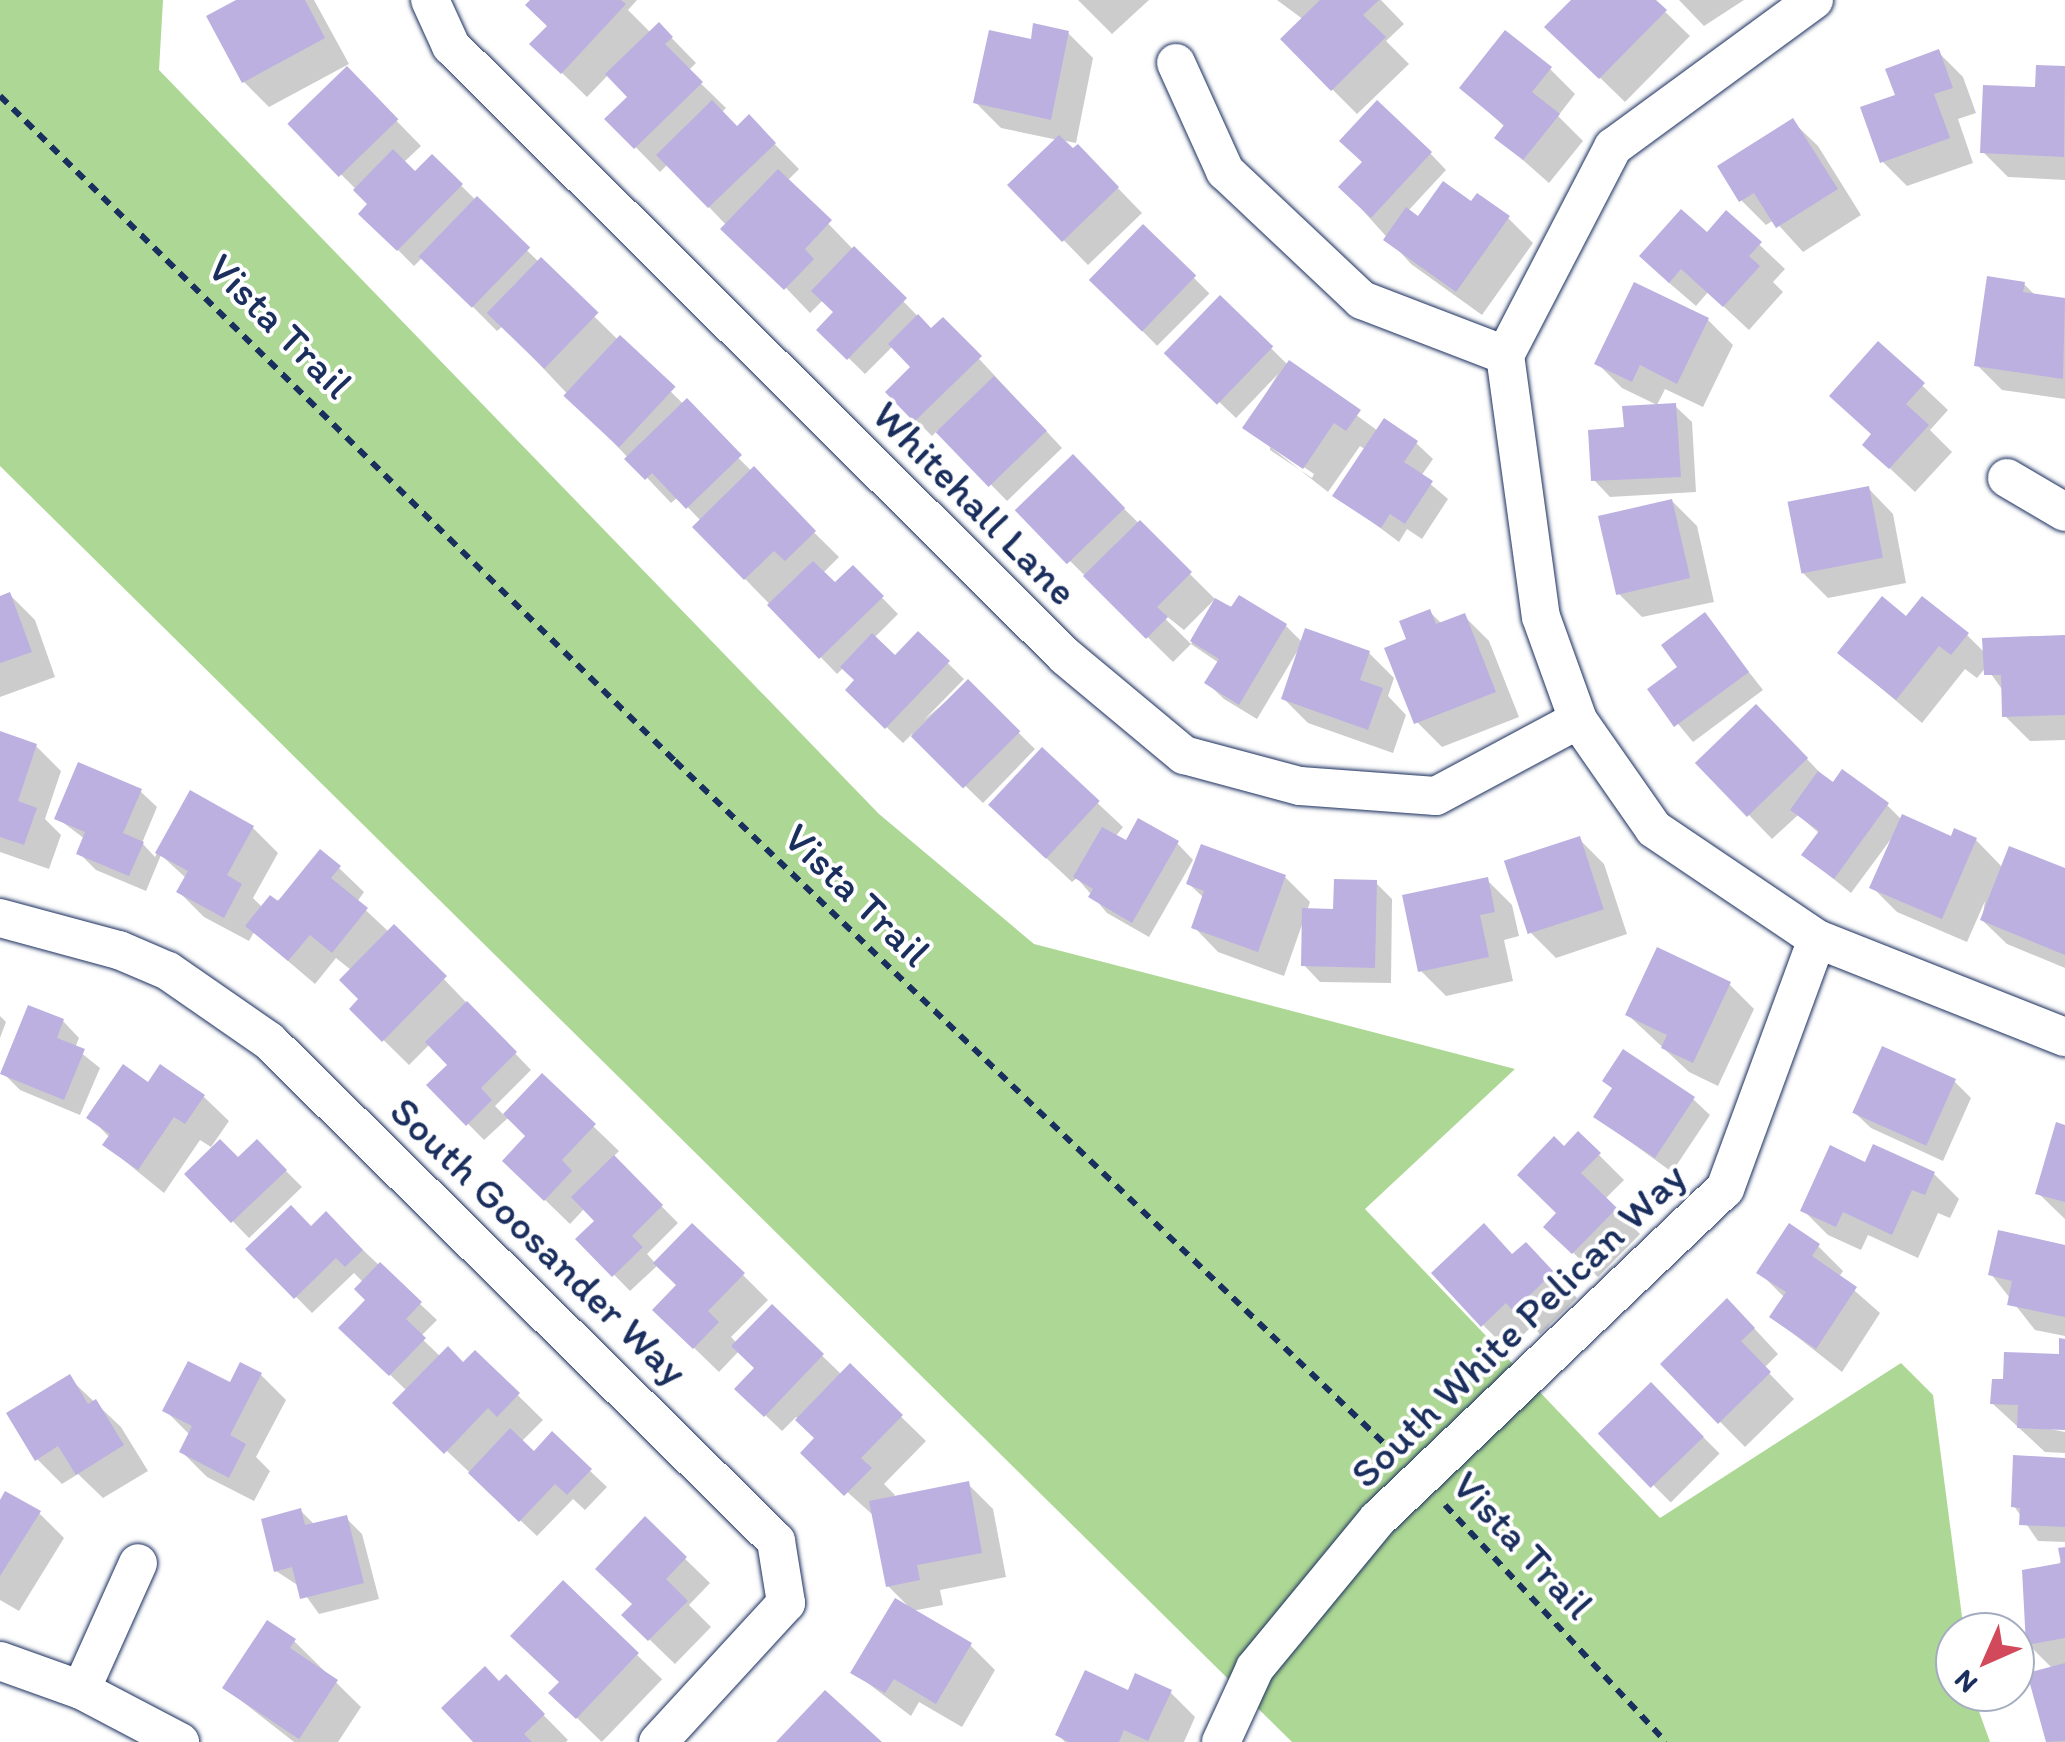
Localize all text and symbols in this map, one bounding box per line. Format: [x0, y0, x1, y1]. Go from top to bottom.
street label: Vista Trail [198, 244, 362, 408]
street label: Whitehall Lane [862, 390, 1088, 616]
street label: Vista Trail [774, 814, 940, 976]
street label: South Goosander Way [380, 1086, 698, 1396]
street label: South White Pelican Way [1341, 1153, 1695, 1497]
street label: Vista Trail [1443, 1461, 1603, 1629]
north arrow [1935, 1612, 2035, 1712]
text: N [1946, 1663, 1984, 1701]

